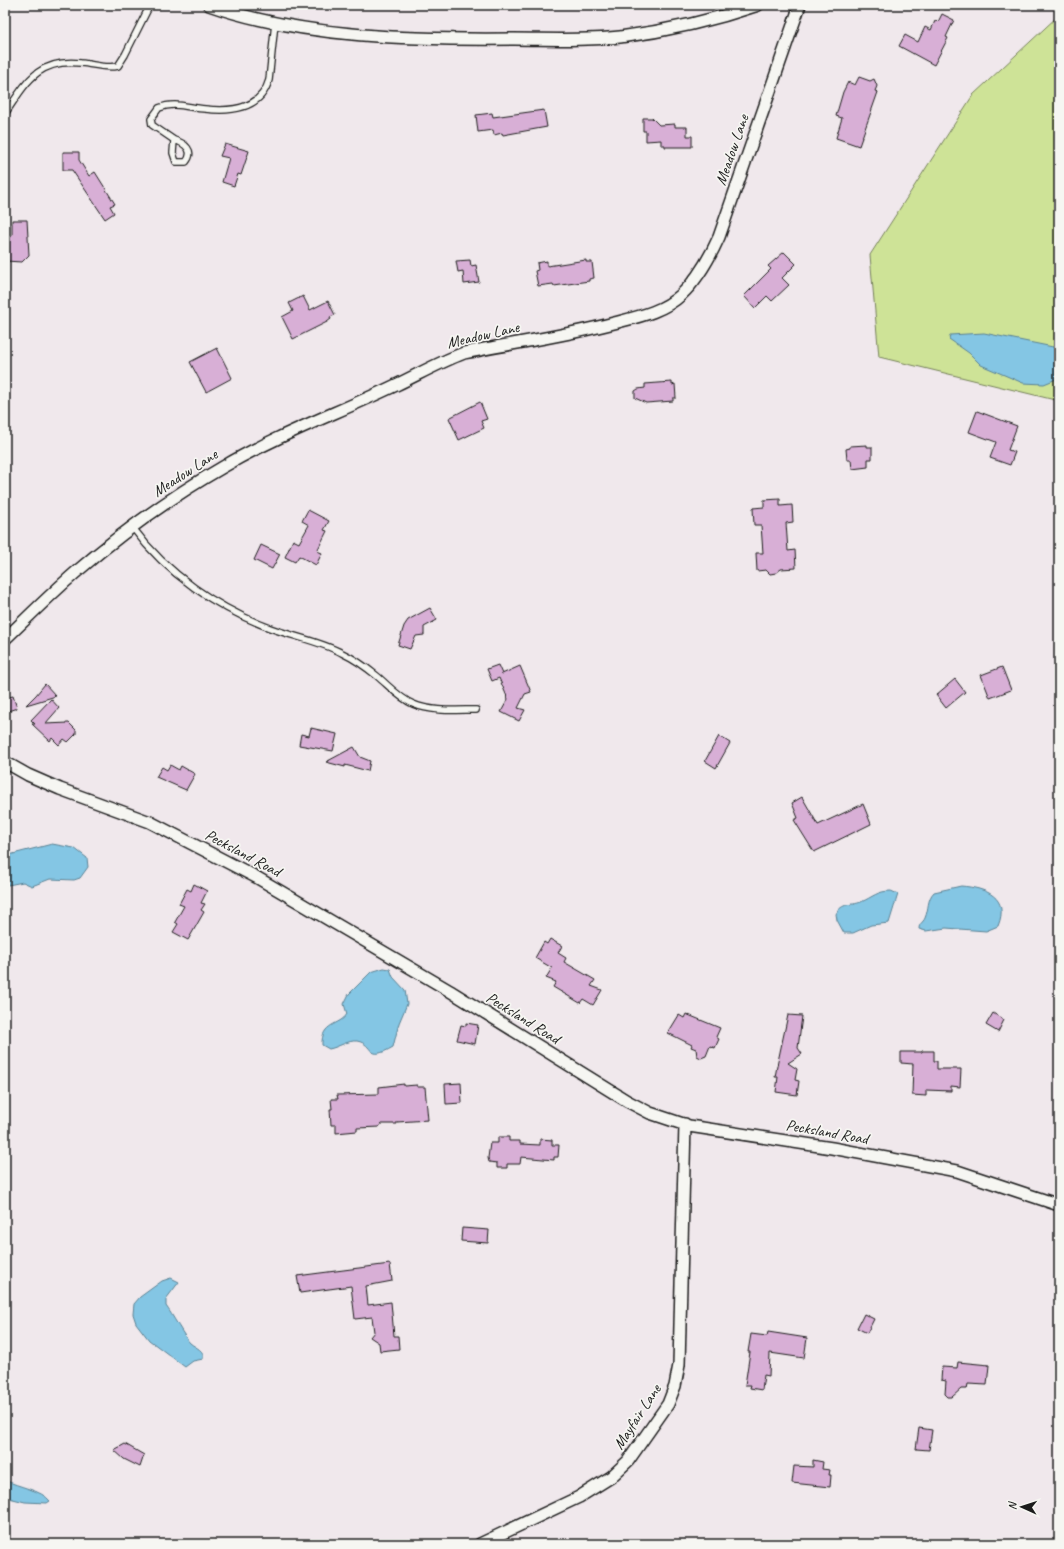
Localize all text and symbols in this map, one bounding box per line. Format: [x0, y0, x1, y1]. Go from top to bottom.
street label: Meadow Lane [711, 110, 754, 188]
street label: Meadow Lane [445, 317, 523, 353]
street label: Meadow Lane [149, 444, 223, 501]
street label: Pecksland Road [202, 825, 287, 883]
street label: Pecksland Road [482, 987, 566, 1050]
street label: Pecksland Road [784, 1115, 872, 1150]
street label: Mayfair Lane [609, 1379, 666, 1453]
north arrow [1002, 1487, 1042, 1527]
text: N [1005, 1501, 1019, 1510]

